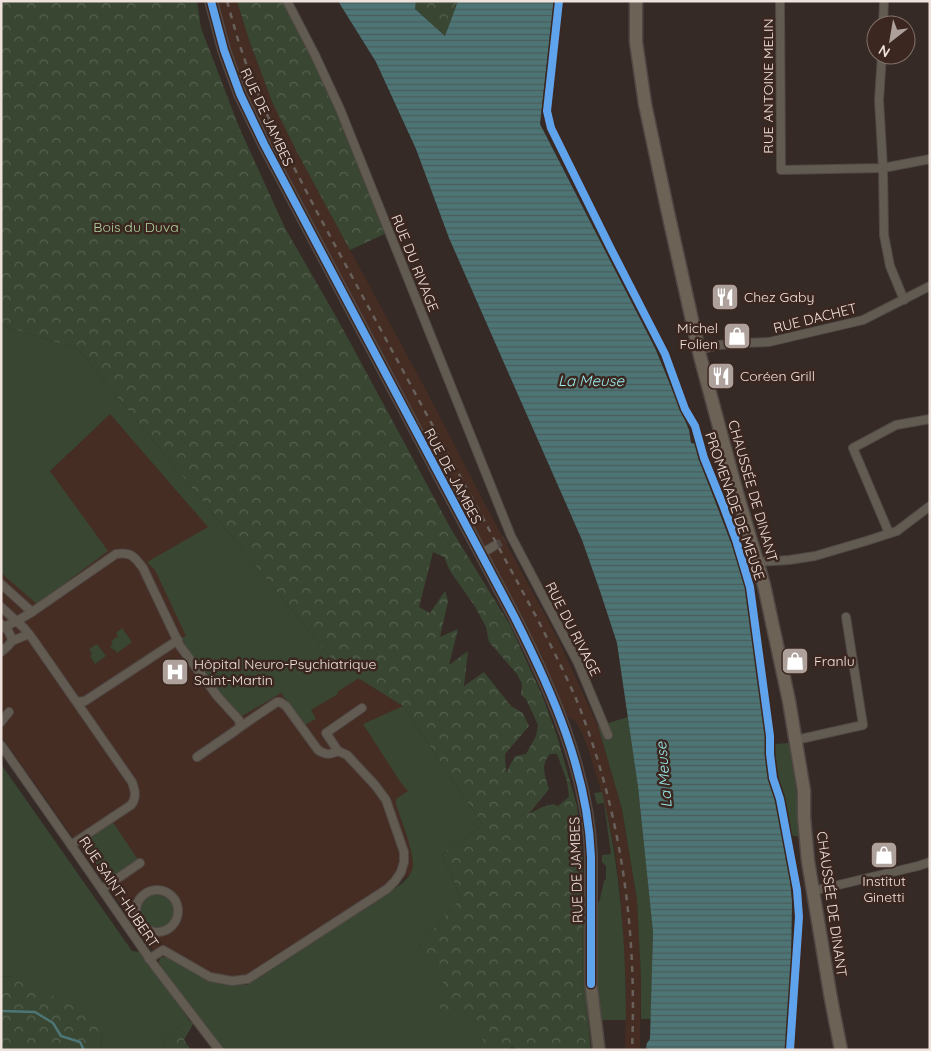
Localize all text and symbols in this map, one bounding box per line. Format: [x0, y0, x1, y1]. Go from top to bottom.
north arrow [866, 15, 916, 65]
street label: RUE ANTOINE MELIN [759, 18, 777, 154]
text: N [875, 41, 893, 62]
street label: RUE DE JAMBES [236, 65, 298, 169]
street label: RUE DU RIVAGE [387, 212, 443, 314]
park label: Bois du Duva [93, 218, 179, 236]
restaurant icon: Chez Gaby [710, 282, 740, 312]
place label: Chez Gaby [744, 288, 814, 306]
street label: RUE DACHET [771, 299, 859, 337]
place label: Michel Folien [677, 319, 718, 353]
shop icon: Michel Folien [722, 321, 752, 351]
restaurant icon: Coréen Grill [706, 361, 736, 391]
place label: Coréen Grill [740, 367, 815, 385]
water label: La Meuse [558, 371, 625, 390]
street label: CHAUSSÉE DE DINANT [724, 418, 782, 564]
street label: RUE DE JAMBES [420, 425, 486, 527]
street label: PROMENADE DE MEUSE [701, 429, 769, 583]
street label: RUE DU RIVAGE [542, 579, 604, 679]
shop icon: Franlu [780, 646, 810, 676]
place label: Franlu [814, 652, 855, 670]
place label: Hôpital Neuro-Psychiatrique Saint-Martin [194, 655, 376, 689]
hospital icon: Hôpital Neuro-Psychiatrique Saint-Martin [160, 657, 190, 687]
water label: La Meuse [651, 741, 676, 809]
street label: RUE DE JAMBES [565, 816, 587, 923]
street label: CHAUSSÉE DE DINANT [813, 830, 851, 978]
street label: RUE SAINT-HUBERT [75, 833, 163, 951]
shop icon: Institut Ginetti [869, 840, 899, 870]
place label: Institut Ginetti [862, 872, 906, 906]

